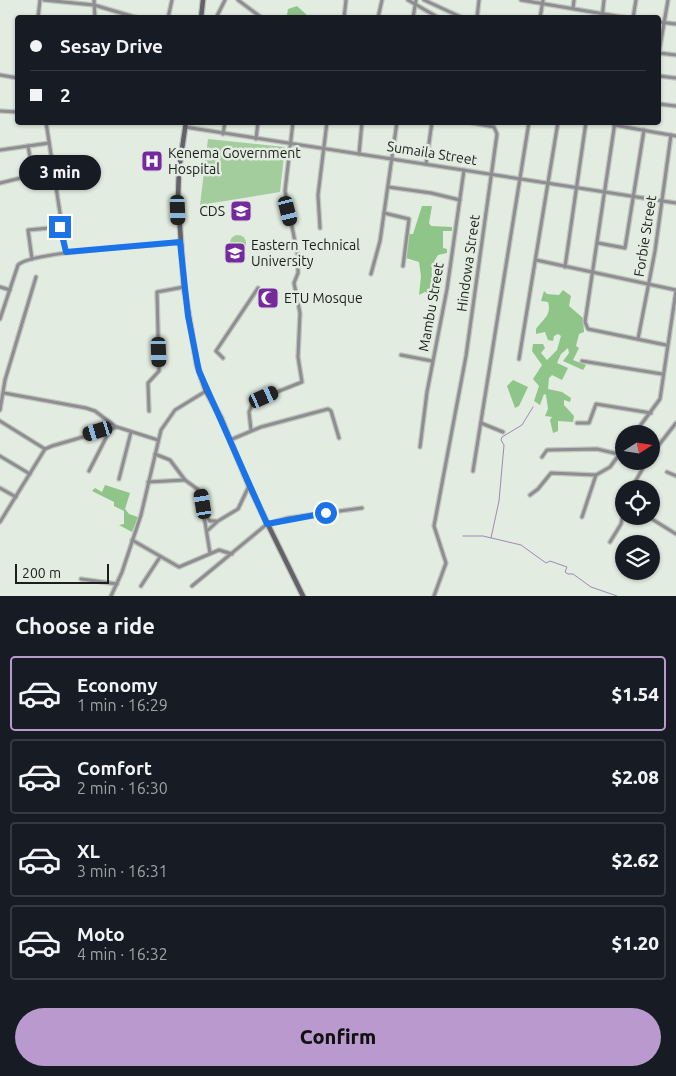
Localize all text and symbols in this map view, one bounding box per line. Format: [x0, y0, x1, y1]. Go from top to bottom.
text: Sesay Drive [60, 35, 163, 57]
text: 2 [60, 84, 71, 106]
street label: Sumaila Street [386, 138, 479, 168]
place label: Kenema Government Hospital [168, 145, 301, 177]
hospital icon: Kenema Government Hospital [140, 149, 164, 173]
callout: 3 min [19, 154, 101, 190]
text: 3 min [40, 163, 80, 181]
street label: Forbie Street [631, 194, 659, 278]
car [169, 195, 186, 225]
car [277, 195, 298, 227]
school or university icon: CDS [229, 199, 253, 223]
place label: CDS [199, 203, 225, 219]
street label: Hindowa Street [453, 213, 483, 313]
route end [49, 216, 71, 238]
place label: Eastern Technical University [251, 237, 360, 269]
school or university icon: Eastern Technical University [223, 241, 247, 265]
street label: Mambu Street [415, 261, 447, 353]
mosque icon: ETU Mosque [256, 286, 280, 310]
place label: ETU Mosque [284, 290, 363, 306]
car [150, 337, 167, 367]
car [247, 384, 280, 410]
car [81, 419, 114, 443]
north arrow [615, 425, 660, 470]
map controls [615, 425, 660, 580]
button: locate [615, 480, 660, 525]
car [193, 488, 212, 520]
route start [315, 502, 337, 524]
button: layers [615, 535, 660, 580]
scale bar [15, 561, 109, 584]
text: 200 m [22, 565, 61, 581]
text: Choose a ride [15, 613, 155, 638]
icon: car [17, 671, 62, 716]
text: Economy [77, 674, 158, 696]
text: $1.54 [611, 683, 659, 705]
text: 1 min · 16:29 [77, 696, 168, 714]
icon: car [17, 754, 62, 799]
text: Comfort [77, 757, 152, 779]
text: $2.08 [611, 766, 659, 788]
text: 2 min · 16:30 [77, 779, 168, 797]
icon: car [17, 837, 62, 882]
text: XL [77, 840, 100, 862]
text: $2.62 [611, 849, 659, 871]
text: 3 min · 16:31 [77, 862, 168, 880]
icon: car [17, 920, 62, 965]
text: Moto [77, 923, 125, 945]
text: $1.20 [611, 932, 659, 954]
text: 4 min · 16:32 [77, 945, 168, 963]
button: Confirm [15, 1008, 661, 1066]

